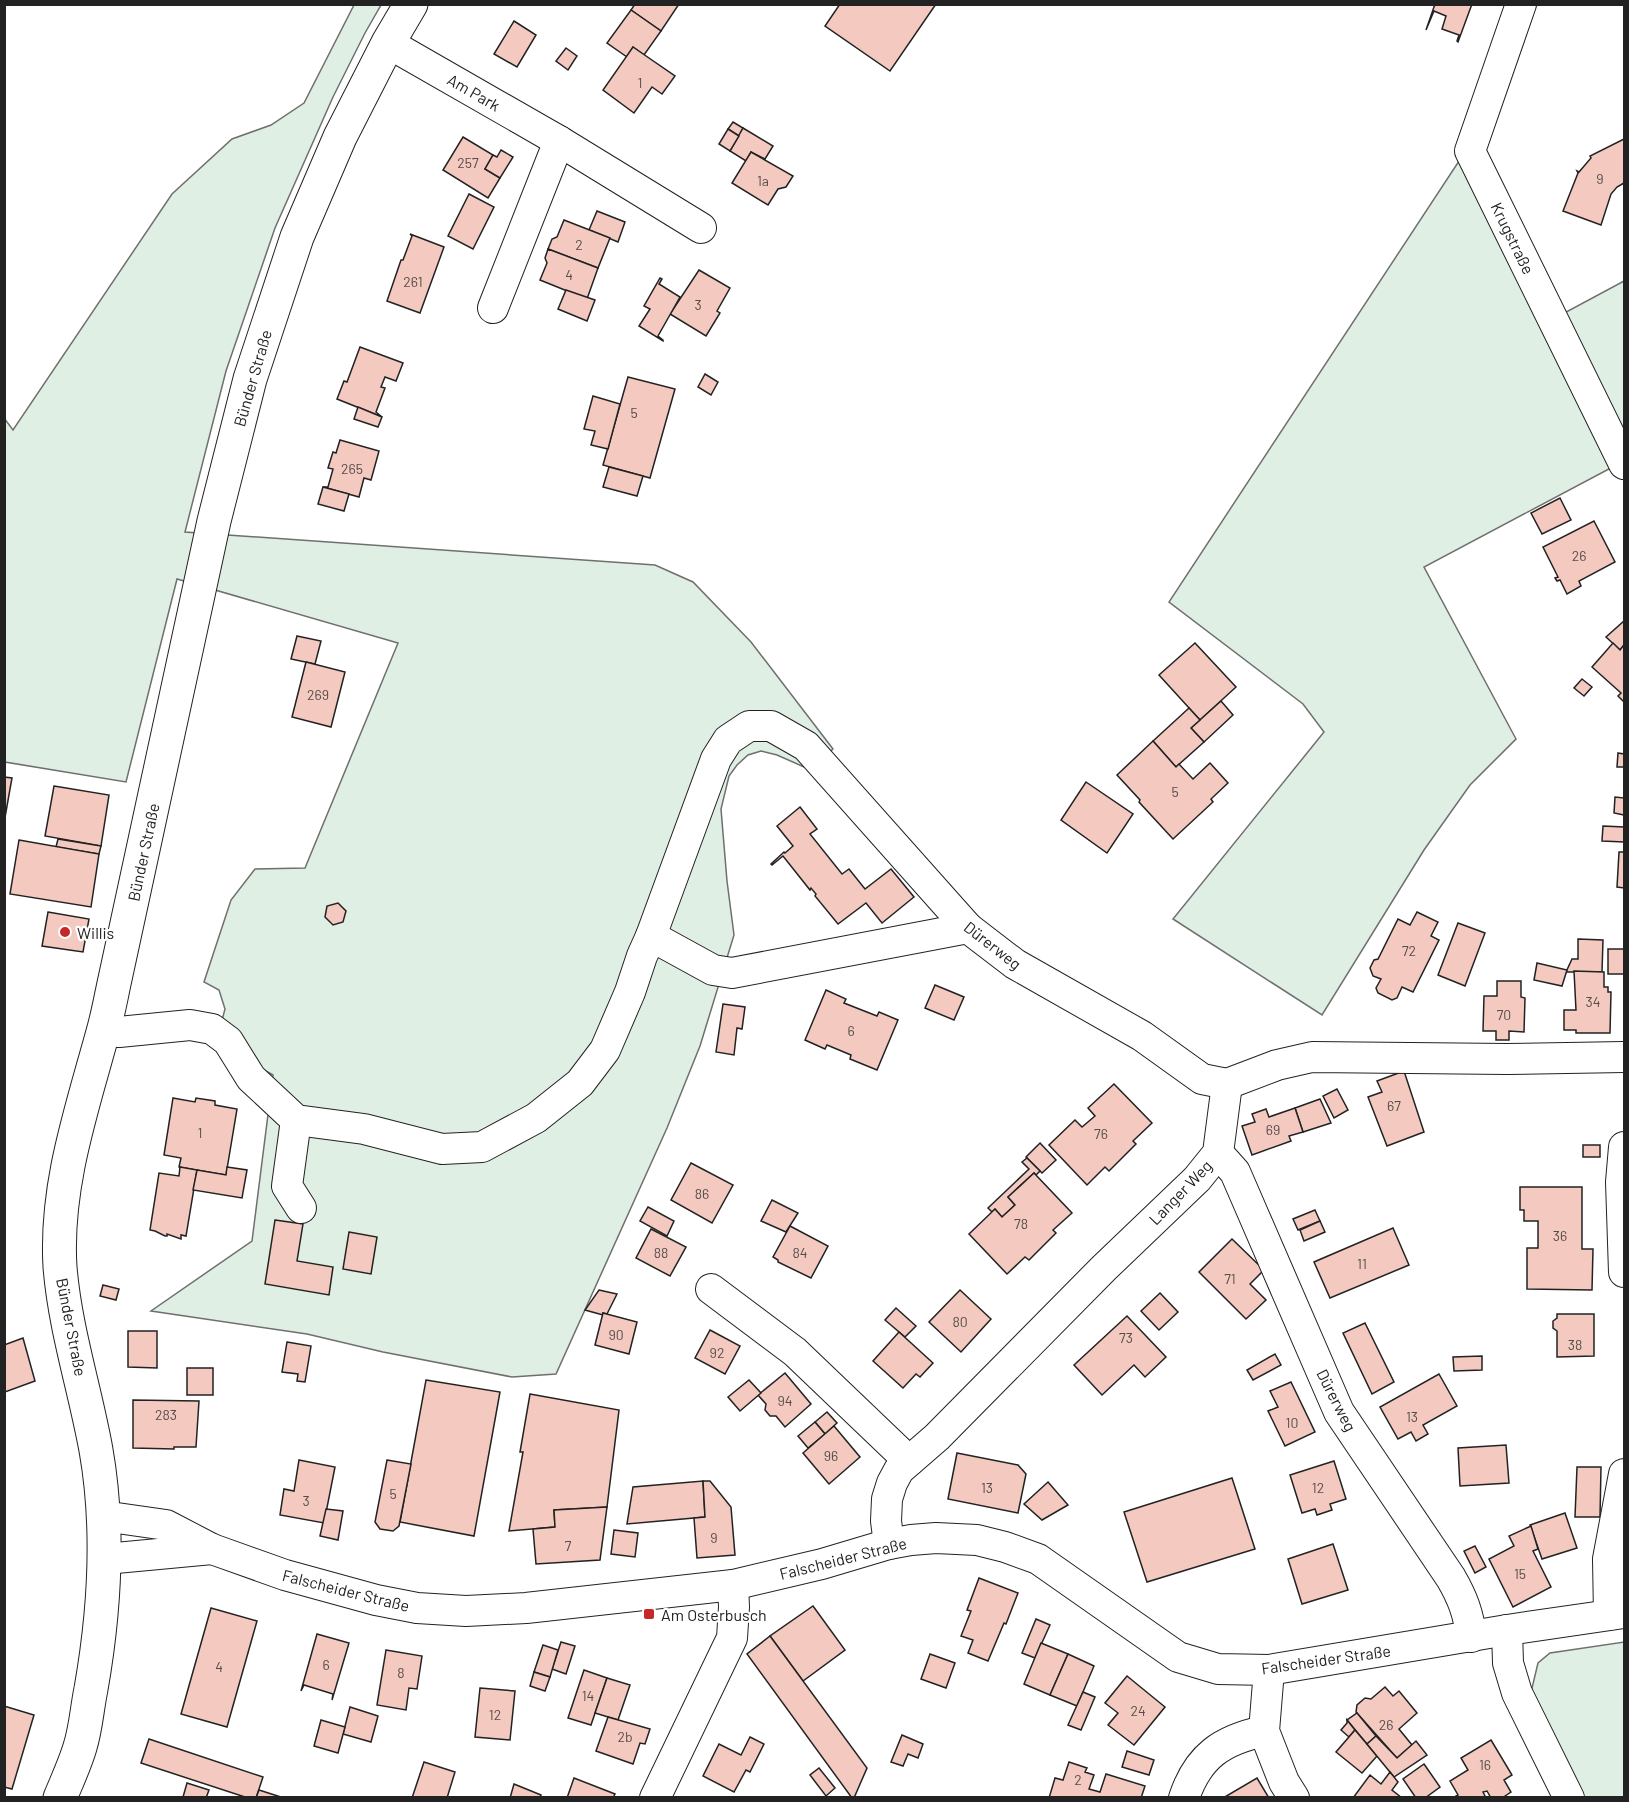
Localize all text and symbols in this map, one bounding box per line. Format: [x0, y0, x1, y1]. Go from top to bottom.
street label: Am Park [444, 69, 504, 115]
house number: 1 [638, 74, 642, 91]
house number: 257 [457, 154, 479, 171]
house number: 9 [1596, 170, 1604, 187]
house number: 1a [757, 172, 769, 189]
street label: Krugstraße [1487, 199, 1539, 277]
house number: 2 [575, 236, 583, 253]
house number: 4 [565, 266, 573, 283]
house number: 261 [403, 273, 423, 290]
house number: 3 [694, 296, 702, 313]
street label: Bünder Straße [229, 327, 275, 429]
house number: 5 [630, 404, 638, 421]
house number: 265 [341, 460, 363, 477]
house number: 26 [1572, 547, 1586, 564]
house number: 269 [307, 686, 329, 703]
house number: 5 [1171, 783, 1179, 800]
street label: Bünder Straße [123, 801, 163, 903]
street label: Dürerweg [961, 917, 1025, 973]
place label: Willis [77, 923, 114, 942]
marker: Willis [58, 925, 72, 939]
house number: 72 [1402, 942, 1416, 959]
house number: 34 [1586, 993, 1600, 1010]
house number: 70 [1497, 1006, 1511, 1023]
house number: 6 [847, 1022, 855, 1039]
house number: 67 [1387, 1097, 1401, 1114]
house number: 69 [1266, 1121, 1280, 1138]
house number: 1 [198, 1124, 202, 1141]
house number: 76 [1094, 1125, 1108, 1142]
street label: Langer Weg [1145, 1156, 1215, 1228]
house number: 86 [695, 1185, 709, 1202]
house number: 78 [1014, 1215, 1028, 1232]
house number: 36 [1553, 1227, 1567, 1244]
house number: 88 [654, 1244, 668, 1261]
house number: 84 [792, 1244, 808, 1261]
house number: 11 [1357, 1255, 1367, 1272]
house number: 71 [1224, 1270, 1236, 1287]
street label: Bünder Straße [53, 1276, 91, 1378]
house number: 80 [952, 1313, 968, 1330]
house number: 90 [608, 1326, 624, 1343]
house number: 73 [1119, 1329, 1133, 1346]
house number: 38 [1568, 1336, 1582, 1353]
house number: 92 [710, 1344, 724, 1361]
street label: Dürerweg [1313, 1366, 1361, 1434]
house number: 94 [777, 1392, 793, 1409]
house number: 283 [155, 1406, 177, 1423]
house number: 13 [1406, 1408, 1418, 1425]
house number: 10 [1286, 1414, 1298, 1431]
house number: 96 [824, 1447, 838, 1464]
house number: 13 [981, 1479, 993, 1496]
house number: 12 [1312, 1479, 1324, 1496]
house number: 5 [389, 1485, 397, 1502]
house number: 3 [302, 1492, 310, 1509]
house number: 9 [710, 1529, 718, 1546]
street label: Falscheider Straße [777, 1533, 909, 1583]
house number: 7 [565, 1537, 572, 1554]
street label: Falscheider Straße [280, 1565, 412, 1615]
house number: 15 [1514, 1565, 1526, 1582]
place label: Am Osterbusch [661, 1605, 767, 1624]
marker: Am Osterbusch [642, 1607, 656, 1621]
street label: Falscheider Straße [1260, 1641, 1392, 1677]
house number: 6 [322, 1656, 330, 1673]
house number: 4 [215, 1658, 223, 1675]
house number: 8 [397, 1664, 405, 1681]
house number: 14 [582, 1687, 594, 1704]
house number: 24 [1130, 1702, 1146, 1719]
house number: 12 [489, 1706, 501, 1723]
house number: 26 [1379, 1716, 1393, 1733]
house number: 2b [617, 1728, 633, 1745]
house number: 16 [1479, 1756, 1491, 1773]
house number: 2 [1074, 1771, 1082, 1788]

